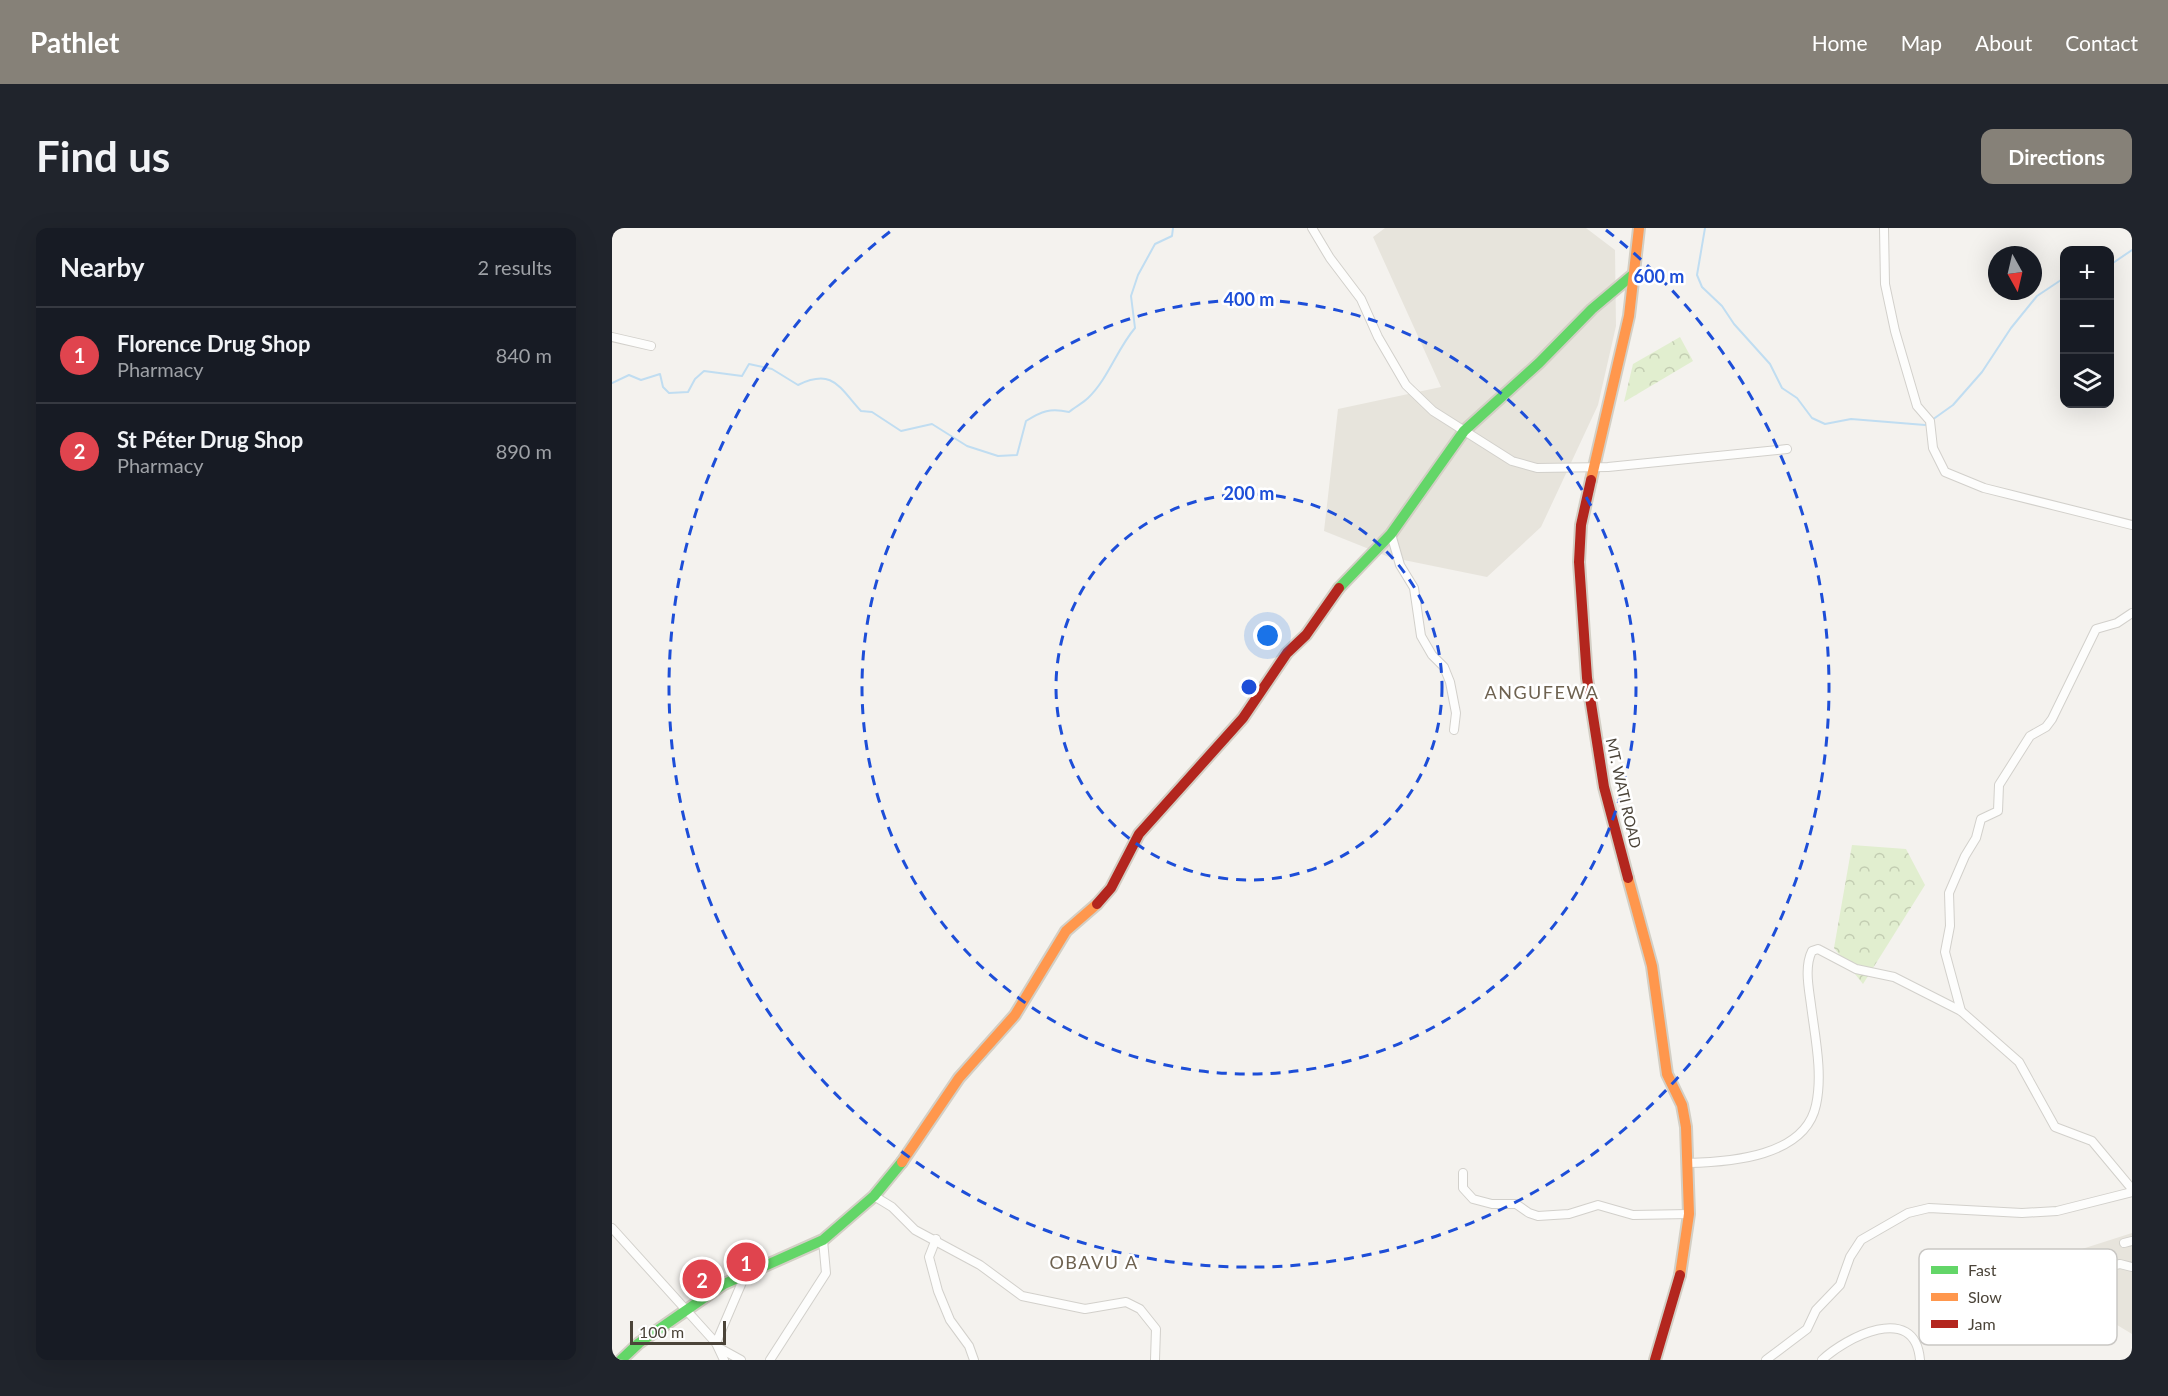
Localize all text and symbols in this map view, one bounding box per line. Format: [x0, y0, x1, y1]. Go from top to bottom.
text: Pathlet [30, 25, 119, 59]
text: Home [1812, 30, 1868, 55]
text: Map [1901, 30, 1942, 55]
text: About [1975, 30, 2032, 55]
text: Contact [2065, 30, 2138, 55]
button: Directions [1981, 129, 2132, 184]
text: Find us [36, 131, 170, 181]
north arrow [1988, 246, 2042, 300]
map controls [2060, 246, 2114, 408]
button: + [2060, 246, 2114, 300]
text: Nearby [60, 251, 145, 283]
text: 2 results [477, 255, 552, 279]
text: 600 m [1634, 265, 1684, 287]
text: 400 m [1224, 288, 1274, 310]
button: − [2060, 300, 2114, 354]
text: Florence Drug Shop [117, 330, 311, 357]
text: 1 [74, 343, 85, 367]
text: 840 m [496, 343, 552, 367]
button: layers [2060, 354, 2114, 408]
text: Pharmacy [117, 357, 204, 381]
text: St Péter Drug Shop [117, 426, 303, 453]
text: 2 [74, 439, 85, 463]
text: 890 m [496, 439, 552, 463]
text: Pharmacy [117, 453, 204, 477]
text: 200 m [1224, 482, 1274, 504]
your location [1253, 621, 1282, 650]
centre of rings [1239, 677, 1259, 697]
district label: ANGUFEWA [1485, 681, 1599, 703]
street label: MT. WATI ROAD [1603, 736, 1645, 850]
pin: 1 [726, 1240, 766, 1284]
legend [1919, 1249, 2117, 1345]
district label: OBAVU A [1049, 1251, 1139, 1273]
pin: 2 [682, 1256, 722, 1302]
text: Fast [1968, 1260, 1997, 1279]
text: Slow [1968, 1287, 2002, 1306]
text: Jam [1968, 1314, 1996, 1333]
scale bar [630, 1318, 726, 1346]
text: 100 m [639, 1322, 684, 1341]

